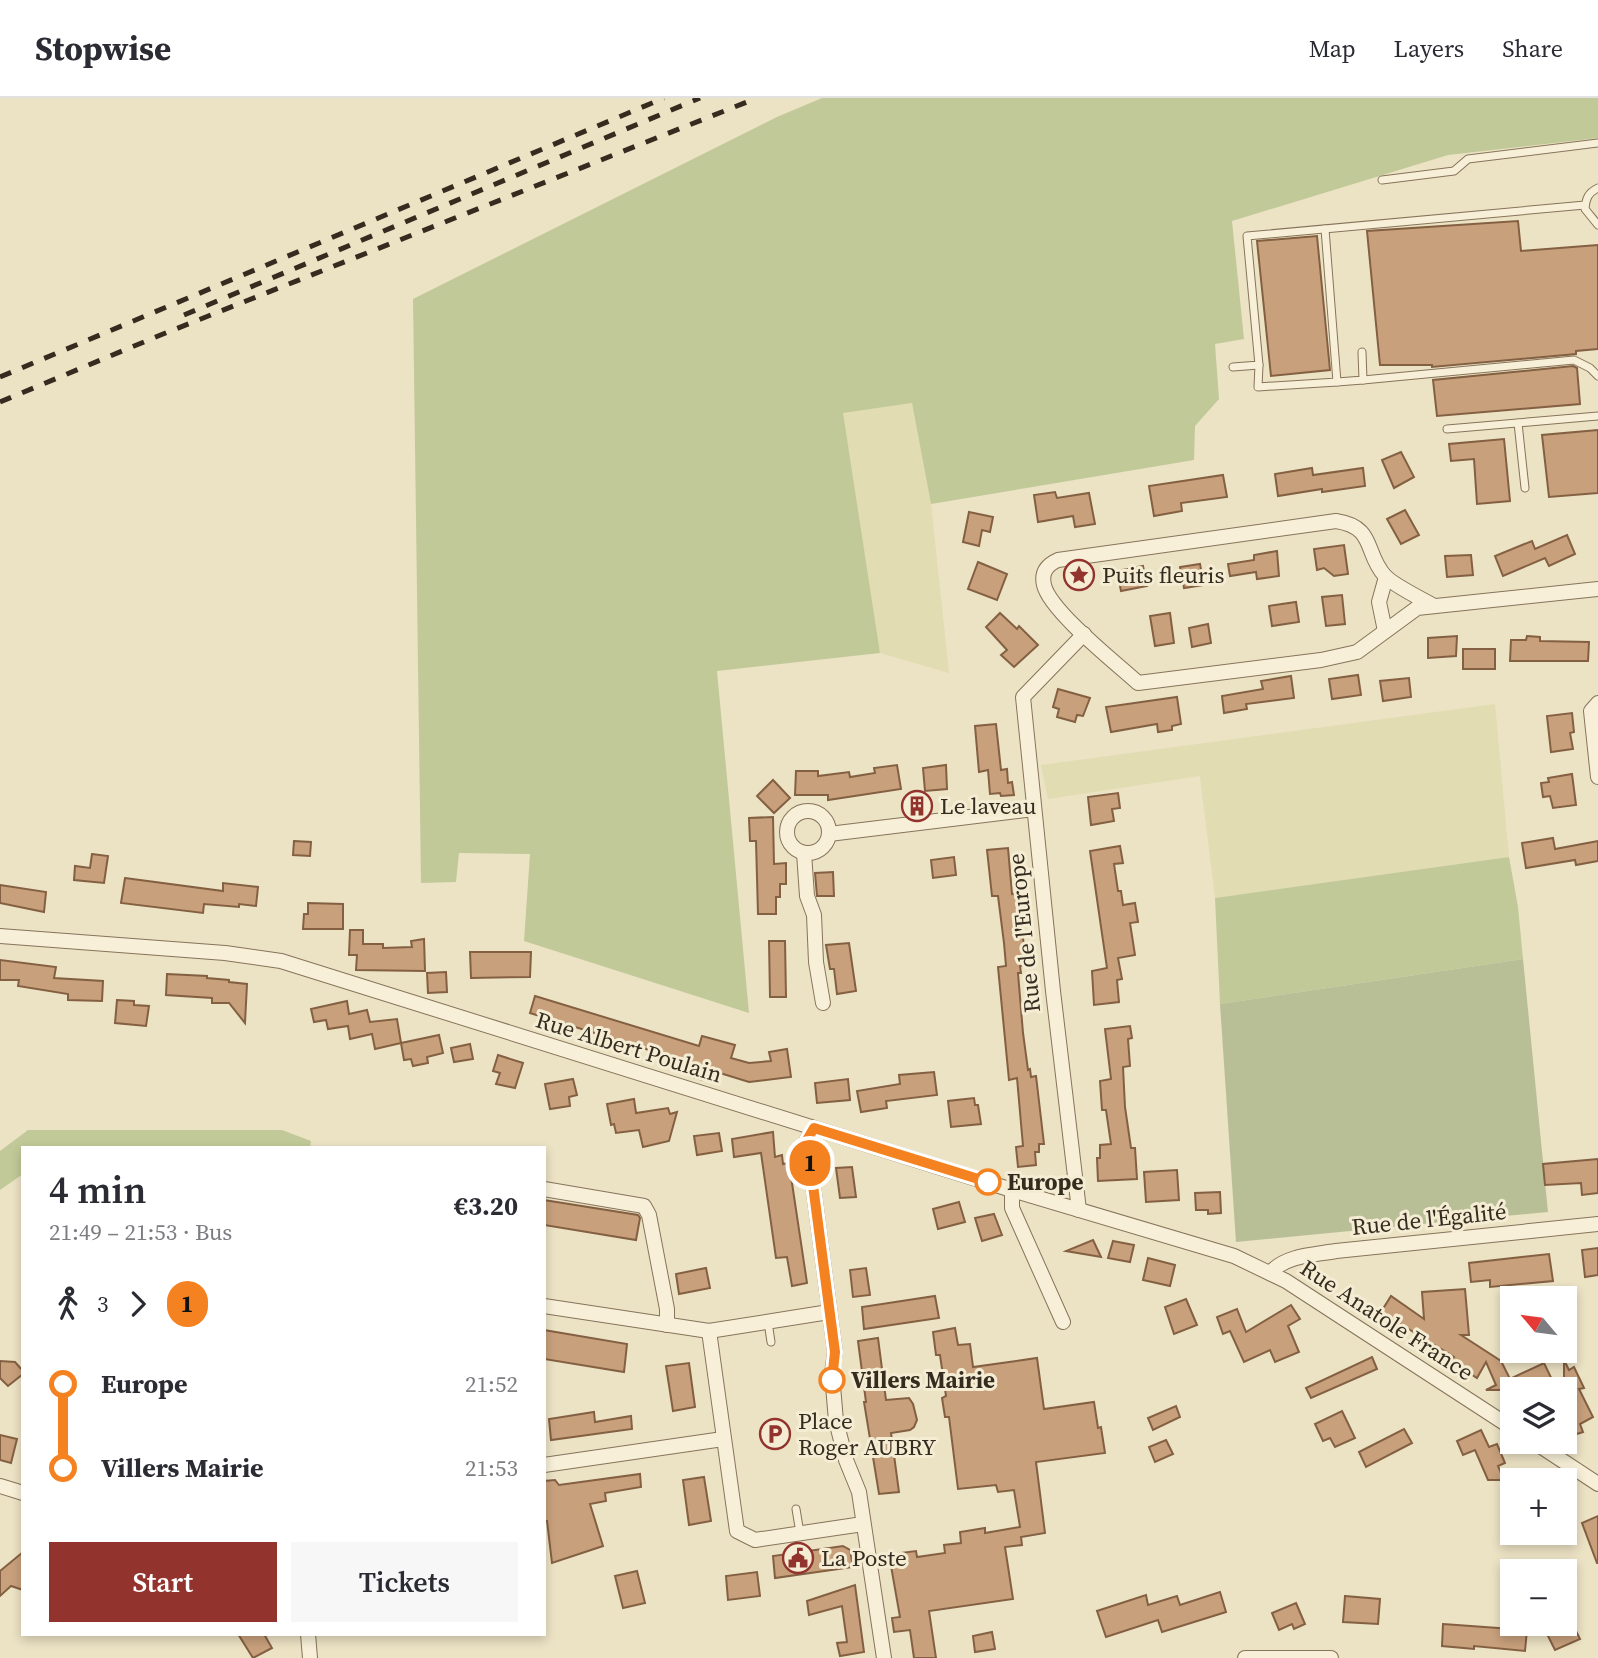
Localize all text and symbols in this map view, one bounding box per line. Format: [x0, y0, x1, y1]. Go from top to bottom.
text: Stopwise [35, 26, 171, 71]
text: Map [1309, 32, 1356, 65]
text: Layers [1394, 32, 1464, 65]
text: Share [1502, 32, 1563, 65]
place icon: Puits fleuris [1062, 558, 1096, 592]
place label: Puits fleuris [1102, 559, 1224, 591]
building icon: Le laveau [900, 789, 934, 823]
place label: Le laveau [940, 790, 1036, 822]
street label: Rue de l'Europe [1000, 852, 1048, 1014]
street label: Rue Albert Poulain [532, 1003, 726, 1091]
line badge: 1 [787, 1140, 833, 1186]
text: 1 [803, 1146, 817, 1179]
text: 4 min [49, 1164, 147, 1216]
place label: Europe [1007, 1166, 1084, 1198]
marker: Europe [975, 1169, 1001, 1195]
text: €3.20 [454, 1188, 518, 1224]
street label: Rue de l'Égalité [1350, 1195, 1508, 1243]
text: 21:49 – 21:53 · Bus [49, 1216, 232, 1248]
street label: Rue Anatole France [1294, 1252, 1480, 1388]
icon: walk [49, 1285, 87, 1323]
icon: forward [119, 1285, 157, 1323]
north arrow [1500, 1286, 1577, 1363]
map controls [1500, 1286, 1577, 1636]
text: 1 [181, 1287, 194, 1320]
text: 3 [97, 1288, 109, 1320]
place label: Villers Mairie [851, 1364, 995, 1396]
text: Europe [101, 1366, 188, 1402]
marker: Villers Mairie [819, 1367, 845, 1393]
text: 21:52 [465, 1368, 518, 1400]
button: layers [1500, 1377, 1577, 1454]
place label: Place Roger AUBRY [798, 1405, 937, 1463]
parking icon: Place Roger AUBRY [758, 1417, 792, 1451]
text: Villers Mairie [101, 1450, 264, 1486]
text: 21:53 [465, 1452, 518, 1484]
button: + [1500, 1468, 1577, 1545]
public building icon: La Poste [781, 1541, 815, 1575]
button: Start [49, 1542, 277, 1622]
button: Tickets [291, 1542, 518, 1622]
place label: La Poste [821, 1542, 907, 1574]
button: − [1500, 1559, 1577, 1636]

